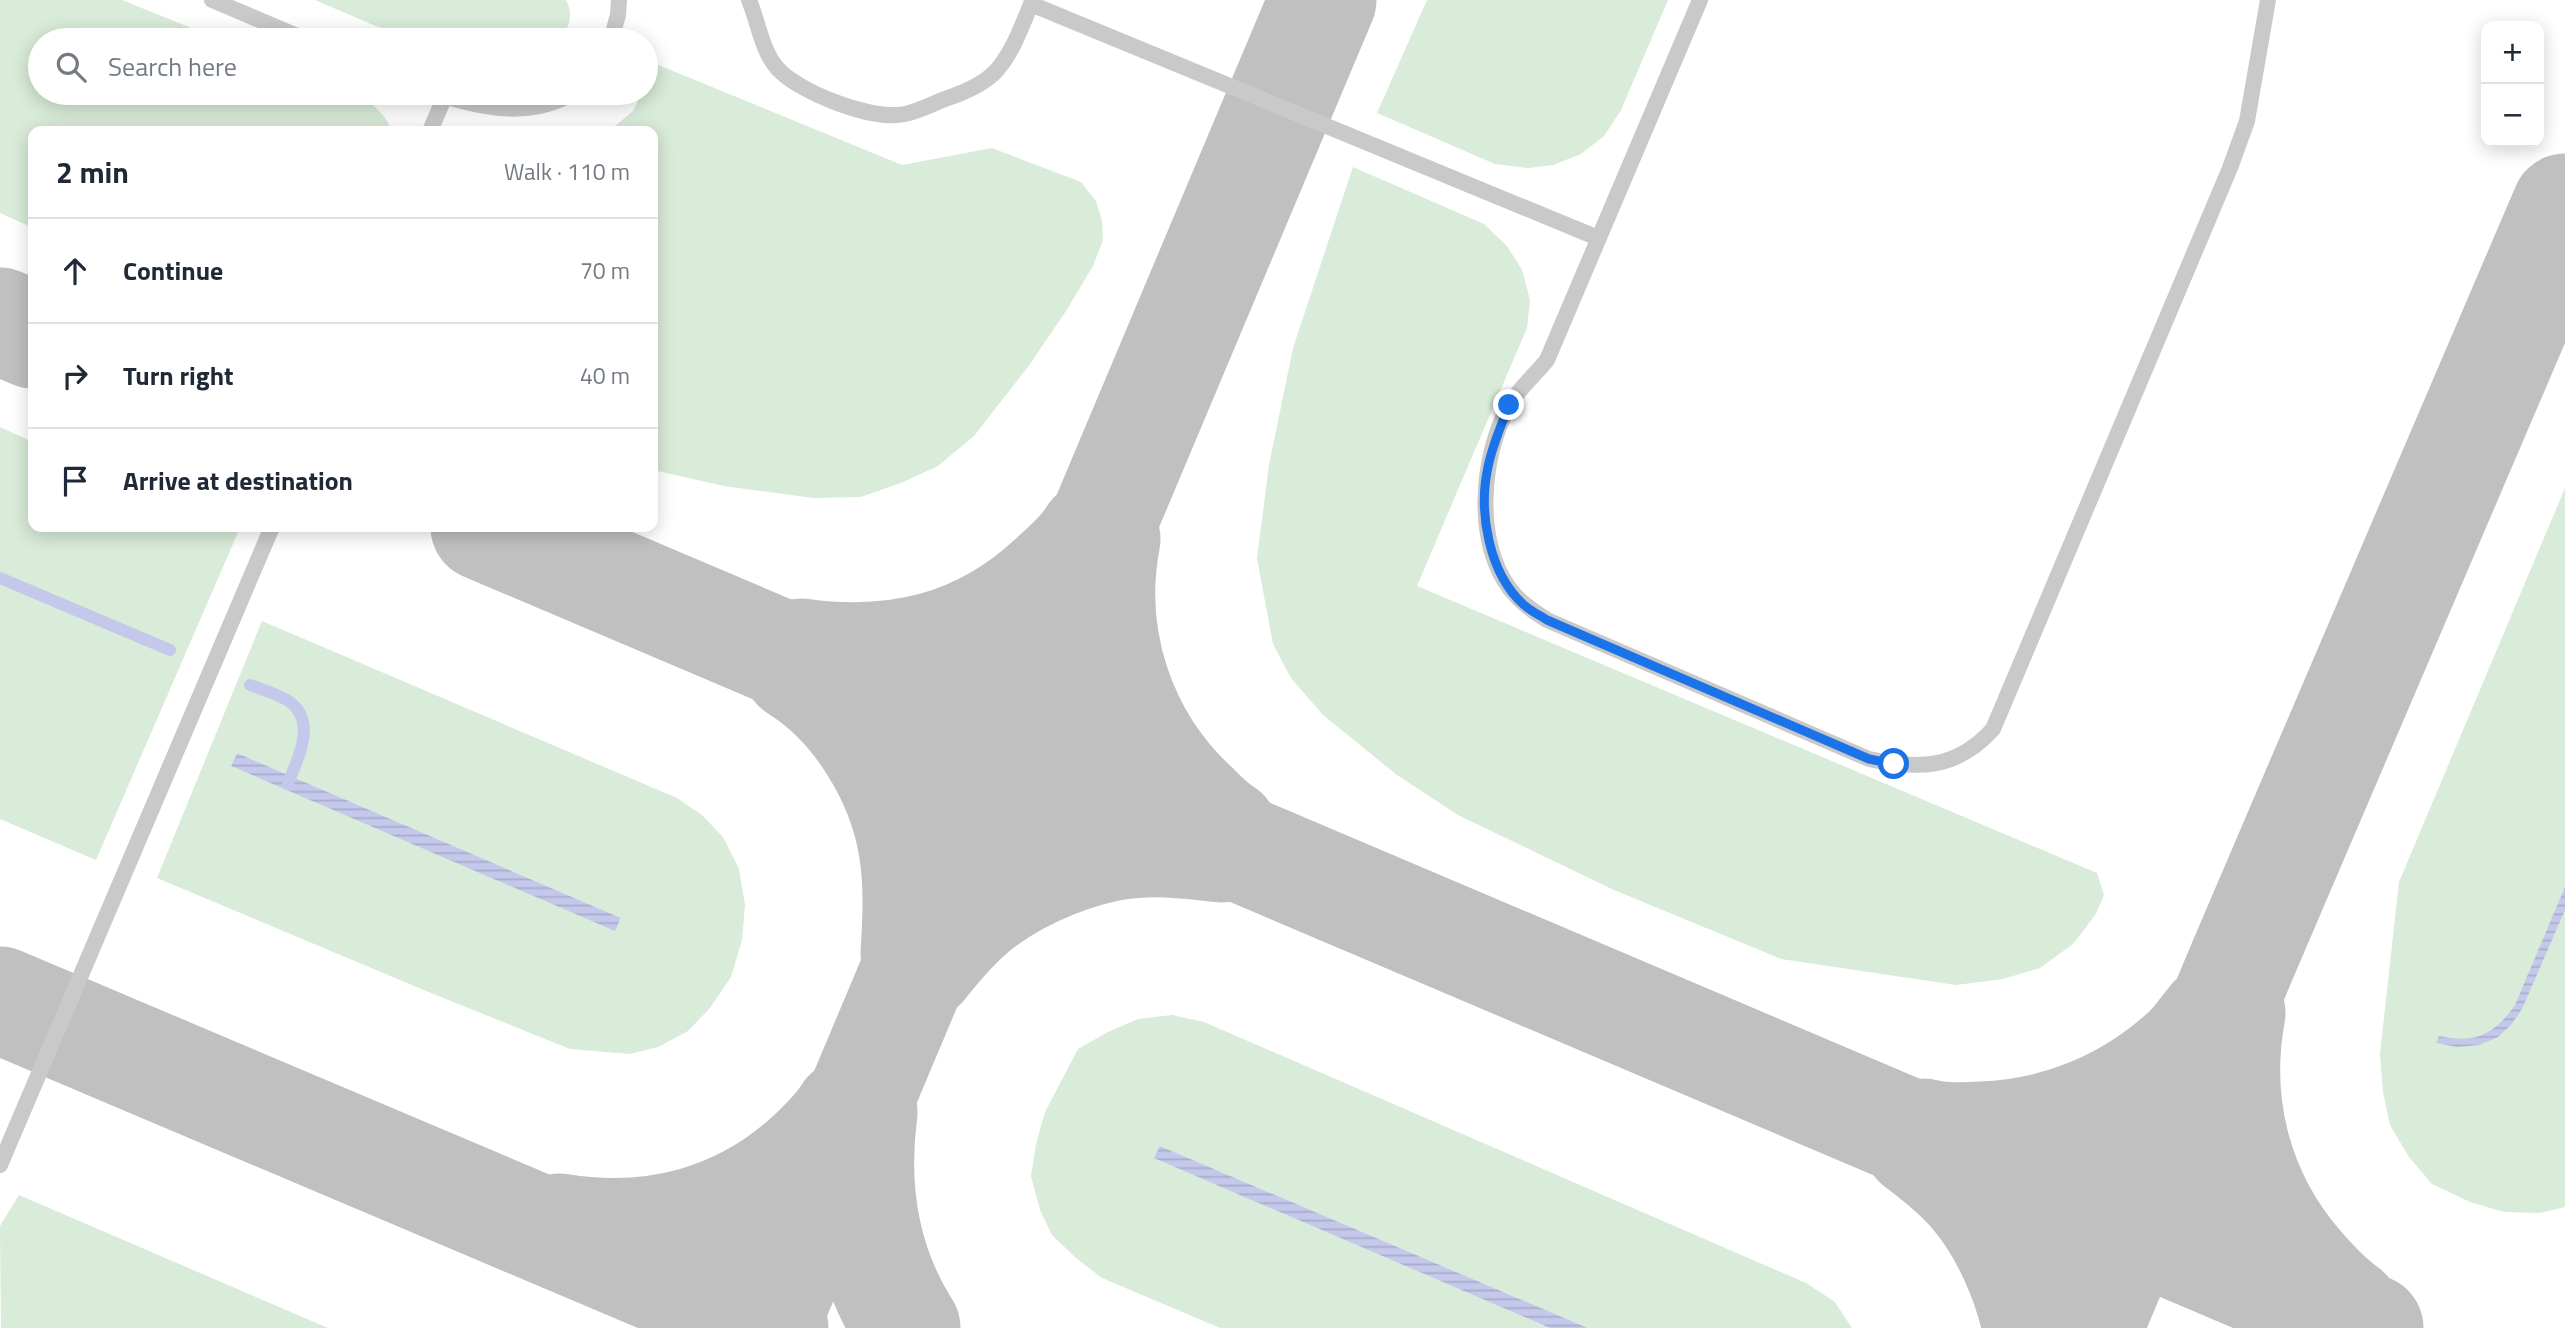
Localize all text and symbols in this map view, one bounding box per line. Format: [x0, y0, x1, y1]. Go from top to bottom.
map controls [2481, 21, 2544, 147]
button: + [2481, 21, 2544, 84]
search box [28, 28, 658, 105]
text: Search here [108, 47, 237, 86]
icon: search [52, 48, 90, 86]
button: − [2481, 84, 2544, 147]
text: 2 min [56, 149, 129, 195]
text: Walk · 110 m [504, 154, 630, 189]
text: Continue [123, 251, 223, 290]
icon: ahead [56, 252, 94, 290]
text: 70 m [580, 253, 630, 288]
text: Turn right [123, 356, 234, 395]
icon: right [56, 357, 94, 395]
text: 40 m [580, 358, 630, 393]
route end [1493, 389, 1524, 420]
text: Arrive at destination [123, 461, 353, 500]
icon: arrive [56, 462, 94, 500]
route start [1878, 748, 1909, 779]

